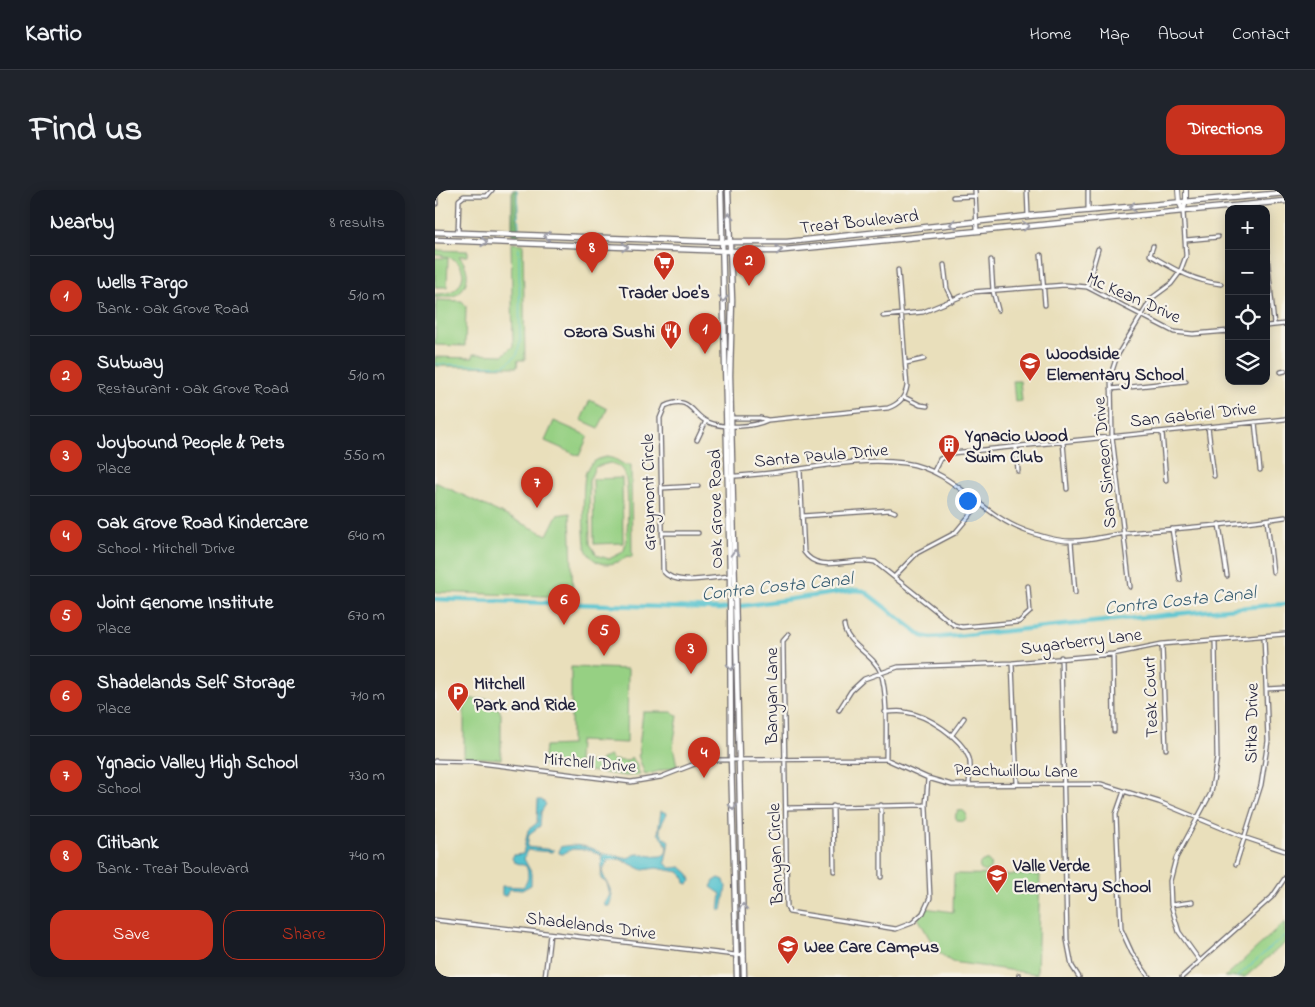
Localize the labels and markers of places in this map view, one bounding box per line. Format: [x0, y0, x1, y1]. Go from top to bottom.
pin: 8 [576, 232, 608, 273]
pin: 2 [733, 245, 765, 286]
supermarket icon: Trader Joe's [652, 250, 676, 281]
place label: Trader Joe's [618, 281, 710, 307]
pin: 1 [689, 313, 721, 354]
restaurant icon: Ozora Sushi [659, 319, 683, 350]
place label: Ozora Sushi [564, 320, 655, 346]
place label: Woodside Elementary School [1046, 342, 1184, 390]
school or university icon: Woodside Elementary School [1018, 351, 1042, 382]
place label: Ygnacio Wood Swim Club [964, 424, 1069, 471]
building icon: Ygnacio Wood Swim Club [937, 433, 961, 464]
pin: 7 [521, 467, 553, 508]
pin: 6 [548, 584, 580, 625]
pin: 5 [588, 615, 620, 656]
pin: 3 [675, 633, 707, 674]
place label: Mitchell Park and Ride [474, 672, 577, 719]
parking icon: Mitchell Park and Ride [446, 681, 470, 712]
pin: 4 [688, 737, 720, 778]
place label: Valle Verde Elementary School [1012, 854, 1151, 902]
school or university icon: Valle Verde Elementary School [985, 863, 1009, 894]
school or university icon: Wee Care Campus [776, 934, 800, 965]
place label: Wee Care Campus [804, 935, 939, 961]

